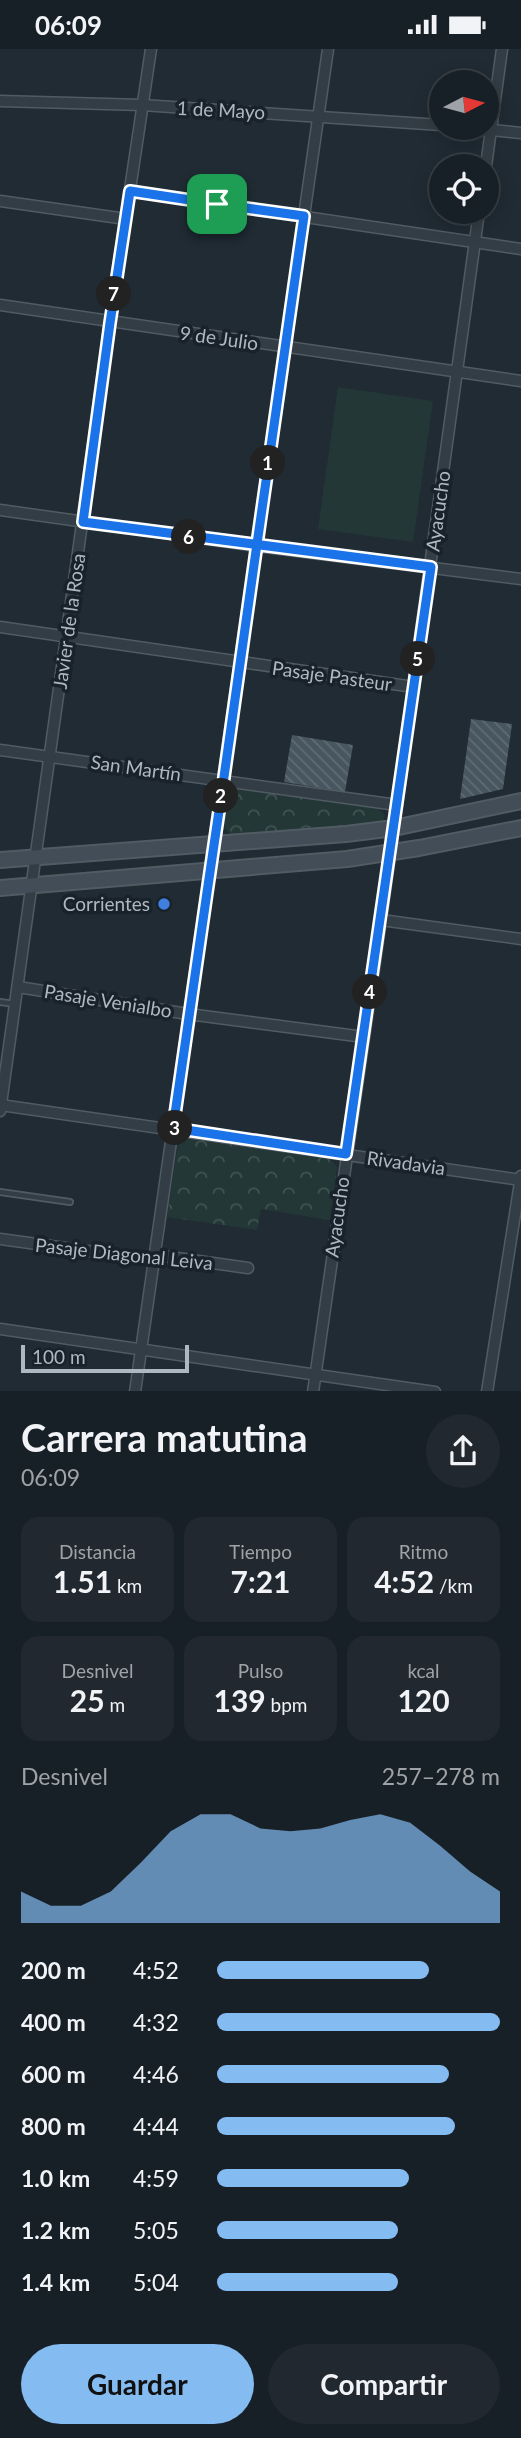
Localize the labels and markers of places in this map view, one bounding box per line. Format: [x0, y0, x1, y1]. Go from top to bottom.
pin [187, 174, 247, 234]
pin: 7 [96, 277, 132, 311]
pin: 1 [250, 445, 286, 481]
pin: 6 [172, 519, 206, 554]
pin: 5 [400, 641, 436, 677]
pin: 2 [204, 779, 238, 813]
place label: Corrientes [63, 892, 150, 915]
marker: Corrientes [156, 896, 172, 912]
pin: 4 [352, 975, 388, 1009]
pin: 3 [158, 1111, 192, 1145]

